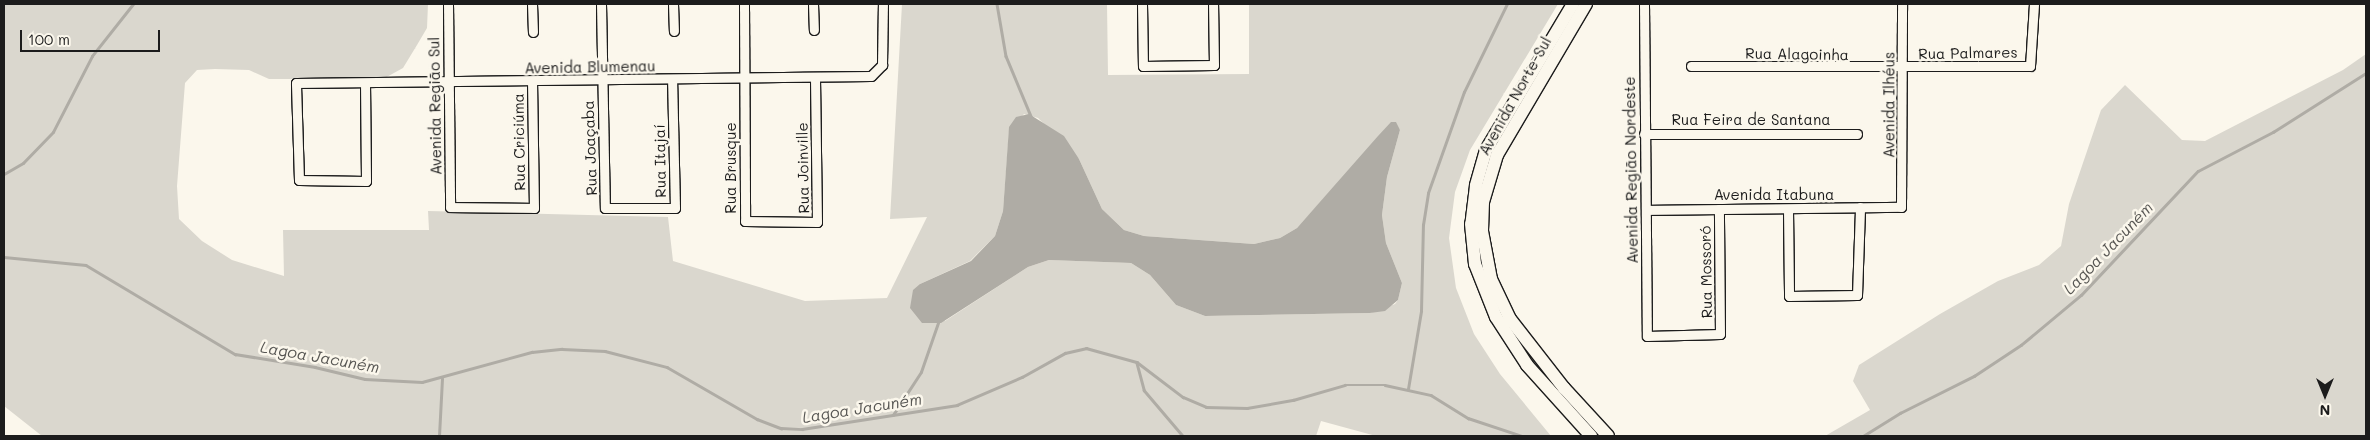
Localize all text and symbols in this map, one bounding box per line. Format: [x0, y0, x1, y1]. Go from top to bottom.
scale bar [22, 20, 162, 52]
text: 100 m [28, 29, 70, 49]
street label: Avenida Norte-Sul [1475, 34, 1555, 158]
street label: Avenida Região Sul [425, 37, 445, 175]
street label: Rua Palmares [1918, 43, 2018, 63]
street label: Rua Alagoinha [1745, 44, 1849, 64]
street label: Avenida Ilhéus [1880, 52, 1898, 158]
street label: Avenida Blumenau [524, 57, 656, 77]
street label: Avenida Região Nordeste [1620, 76, 1642, 264]
street label: Rua Criciúma [509, 93, 529, 191]
street label: Rua Joaçaba [579, 100, 601, 196]
street label: Rua Feira de Santana [1671, 111, 1831, 129]
street label: Rua Brusque [722, 122, 740, 214]
street label: Rua Joinville [793, 122, 813, 214]
street label: Rua Itajaí [650, 124, 670, 198]
street label: Avenida Itabuna [1714, 186, 1834, 204]
water label: Lagoa Jacuném [2059, 198, 2157, 298]
street label: Rua Mossoró [1696, 225, 1716, 319]
water label: Lagoa Jacuném [259, 337, 381, 377]
north arrow [2300, 370, 2350, 420]
water label: Lagoa Jacuném [801, 389, 923, 427]
text: N [2320, 401, 2330, 420]

